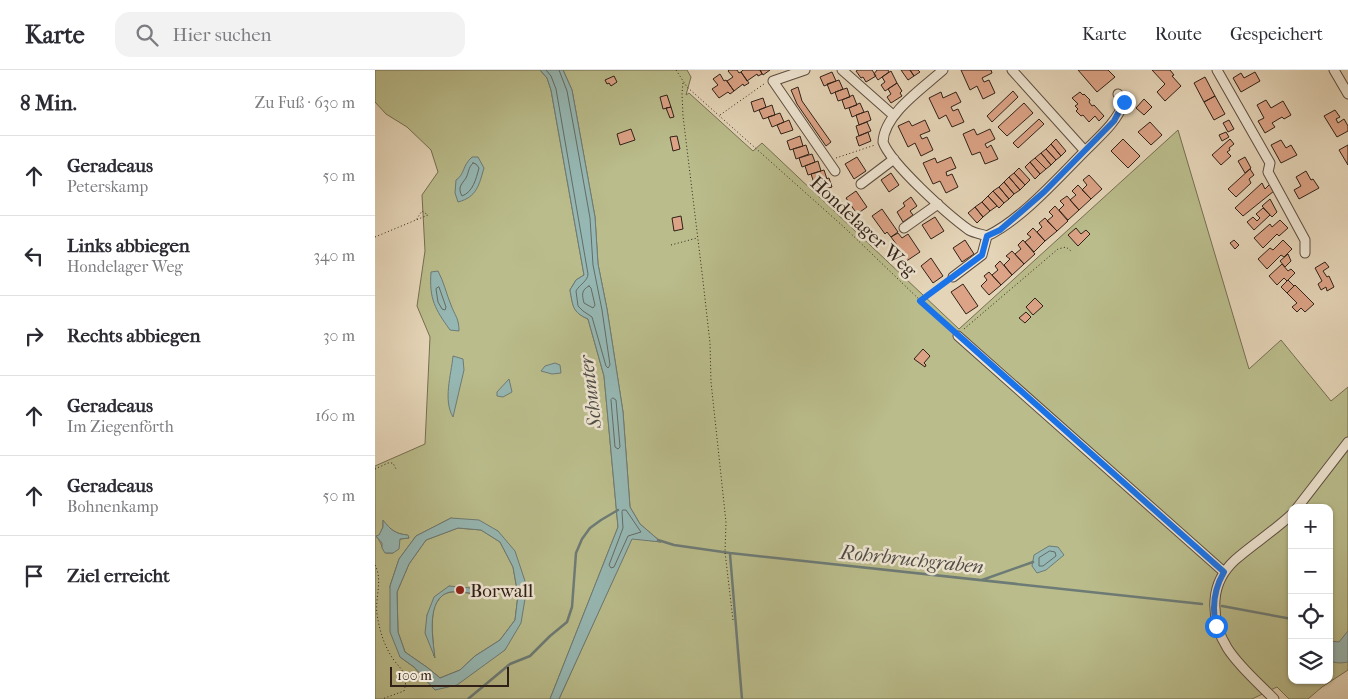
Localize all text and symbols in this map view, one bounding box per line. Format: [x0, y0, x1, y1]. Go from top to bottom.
search box [115, 12, 465, 57]
text: Karte [25, 21, 85, 49]
icon: search [133, 21, 161, 49]
text: Hier suchen [173, 24, 272, 46]
text: Karte [1082, 24, 1127, 45]
text: Route [1155, 24, 1202, 45]
text: Gespeichert [1230, 24, 1323, 45]
text: 8 Min. [20, 91, 77, 115]
route end [1113, 91, 1136, 114]
text: Zu Fuß · 630 m [254, 93, 355, 112]
text: Geradeaus [67, 155, 153, 177]
icon: ahead [20, 162, 48, 190]
text: 50 m [323, 166, 355, 185]
street label: Hondelager Weg [806, 172, 922, 282]
text: Peterskamp [67, 177, 148, 196]
text: Links abbiegen [67, 235, 190, 257]
icon: left [20, 242, 48, 270]
text: 340 m [313, 246, 355, 265]
text: Hondelager Weg [67, 257, 183, 276]
icon: right [20, 322, 48, 350]
text: Rechts abbiegen [67, 325, 201, 347]
text: 30 m [323, 326, 355, 345]
water label: Schunter [574, 352, 606, 431]
text: Geradeaus [67, 395, 153, 417]
icon: ahead [20, 402, 48, 430]
text: 160 m [315, 406, 355, 425]
text: Im Ziegenförth [67, 417, 174, 436]
text: Geradeaus [67, 475, 153, 497]
icon: ahead [20, 482, 48, 510]
text: 50 m [323, 486, 355, 505]
text: Bohnenkamp [67, 497, 158, 516]
map controls [1288, 504, 1333, 684]
button: + [1288, 504, 1333, 549]
water label: Rohrbruchgraben [837, 540, 985, 578]
button: − [1288, 549, 1333, 594]
icon: arrive [20, 562, 48, 590]
text: Ziel erreicht [67, 565, 170, 587]
place label: Borwall [470, 580, 533, 602]
marker: Borwall [454, 584, 466, 596]
button: locate [1288, 594, 1333, 639]
route start [1205, 615, 1228, 638]
button: layers [1288, 639, 1333, 684]
scale bar [390, 664, 509, 687]
text: 100 m [397, 667, 432, 684]

